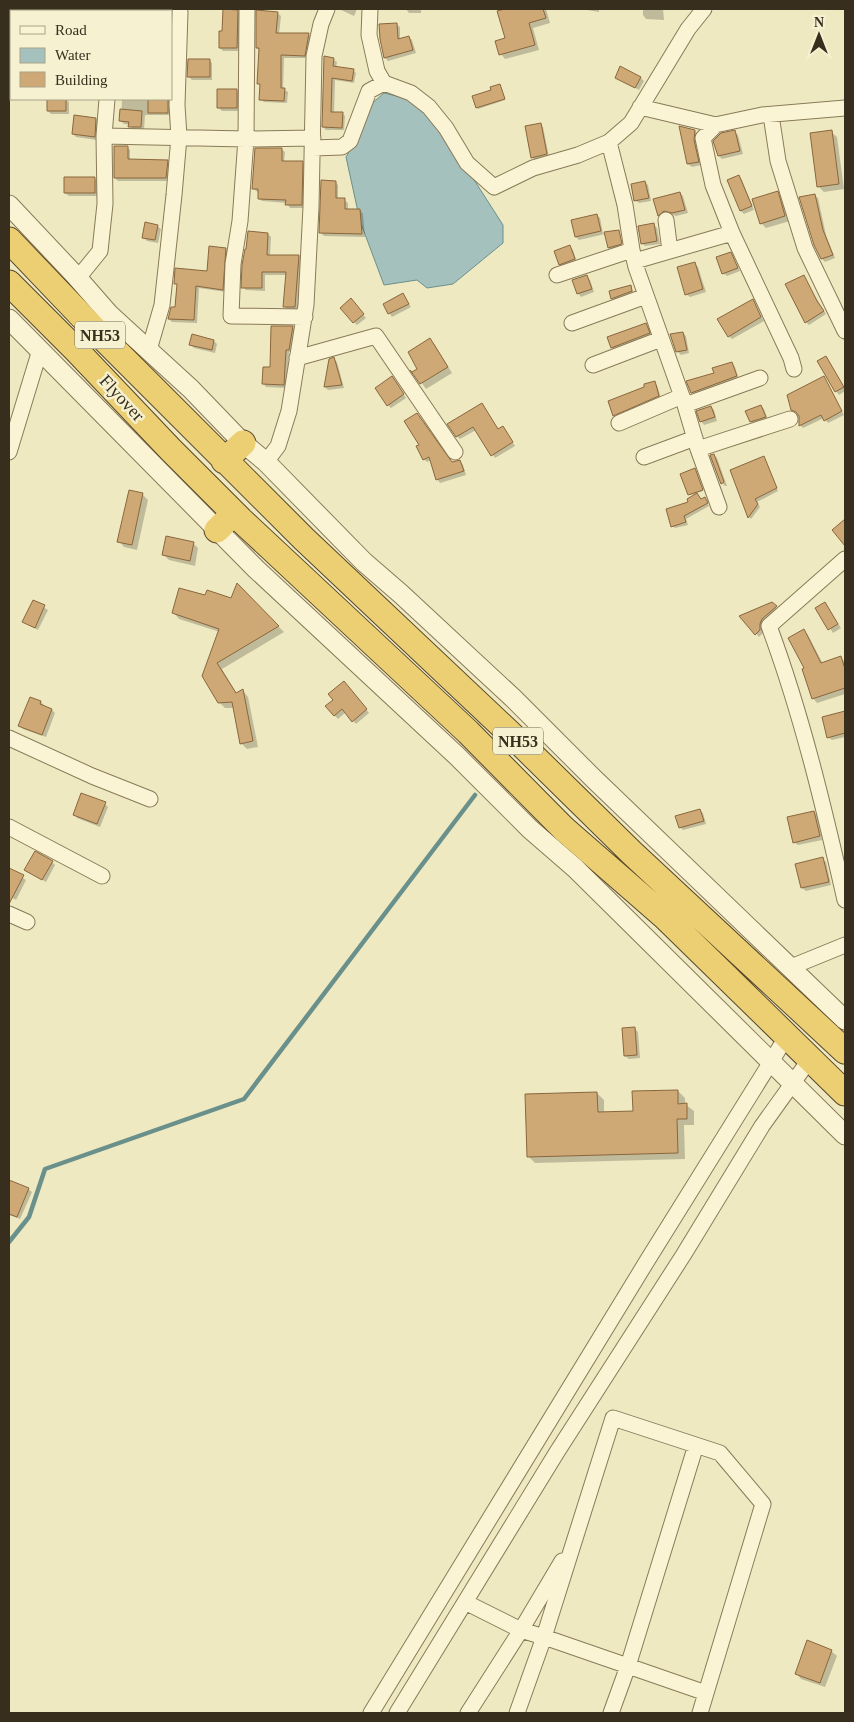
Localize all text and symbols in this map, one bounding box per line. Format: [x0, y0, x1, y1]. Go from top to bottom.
legend [10, 10, 172, 100]
north arrow [794, 10, 844, 60]
text: N [814, 15, 824, 30]
text: Road [55, 22, 87, 38]
text: Water [55, 47, 90, 63]
text: Building [55, 72, 108, 88]
road number: NH53 [75, 322, 125, 348]
street label: Flyover [96, 371, 148, 425]
road number: NH53 [493, 728, 543, 754]

